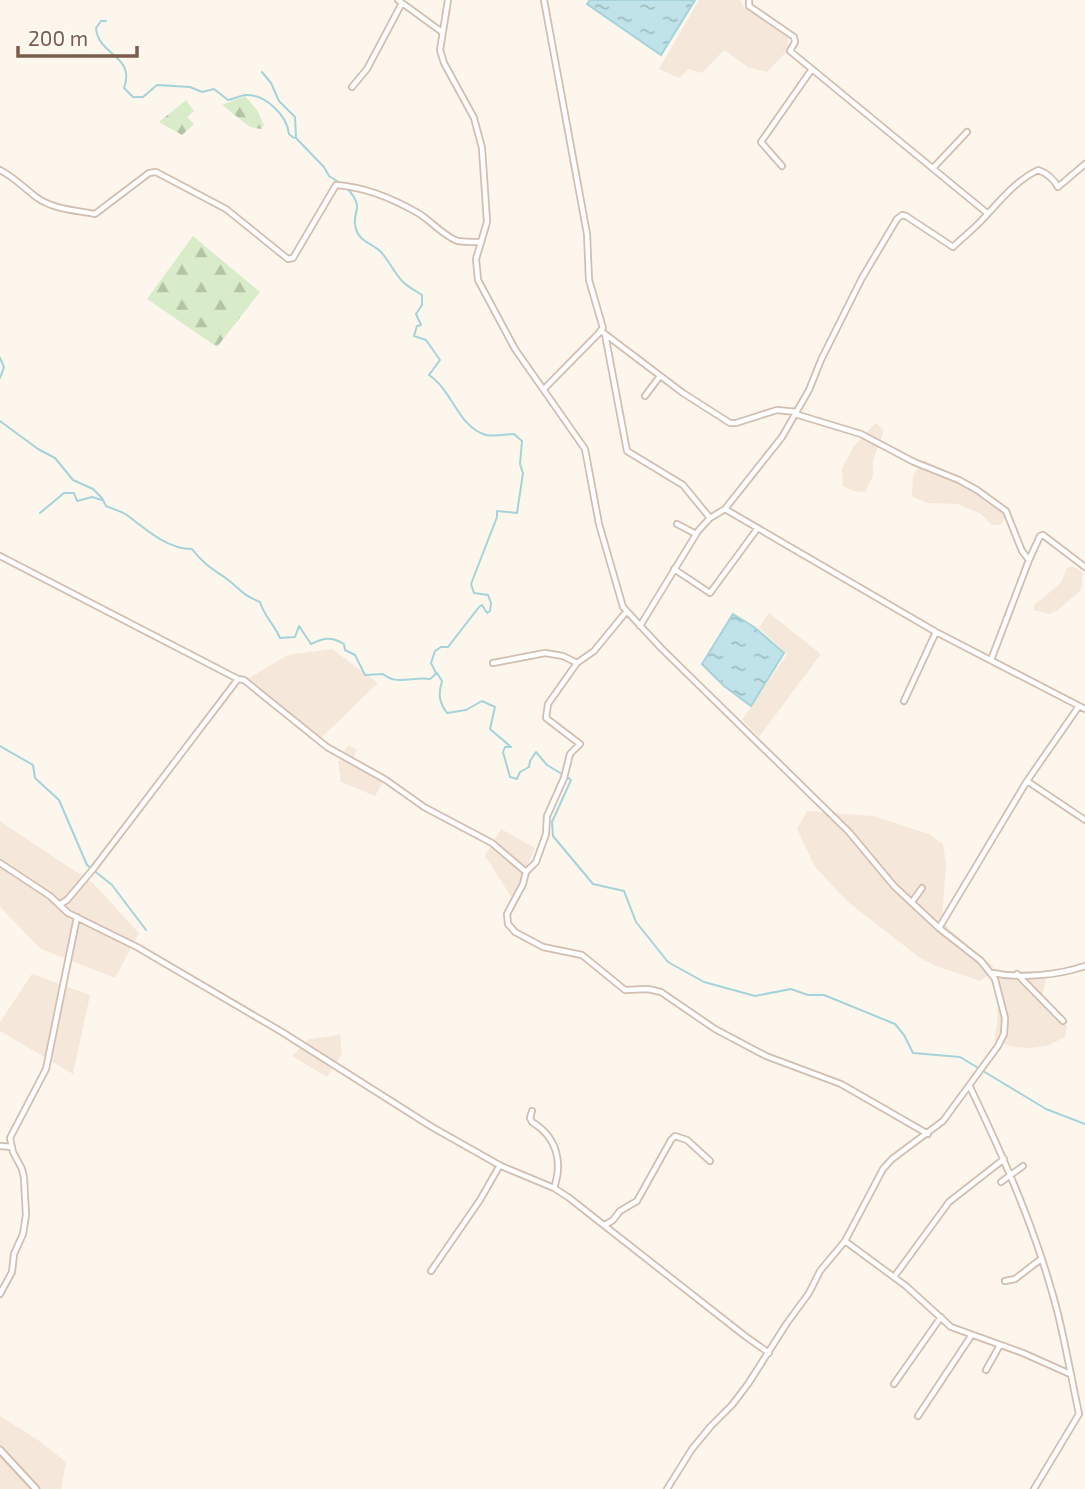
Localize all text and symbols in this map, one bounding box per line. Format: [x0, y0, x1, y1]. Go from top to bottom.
scale bar [18, 14, 136, 58]
text: 200 m [28, 25, 88, 50]

